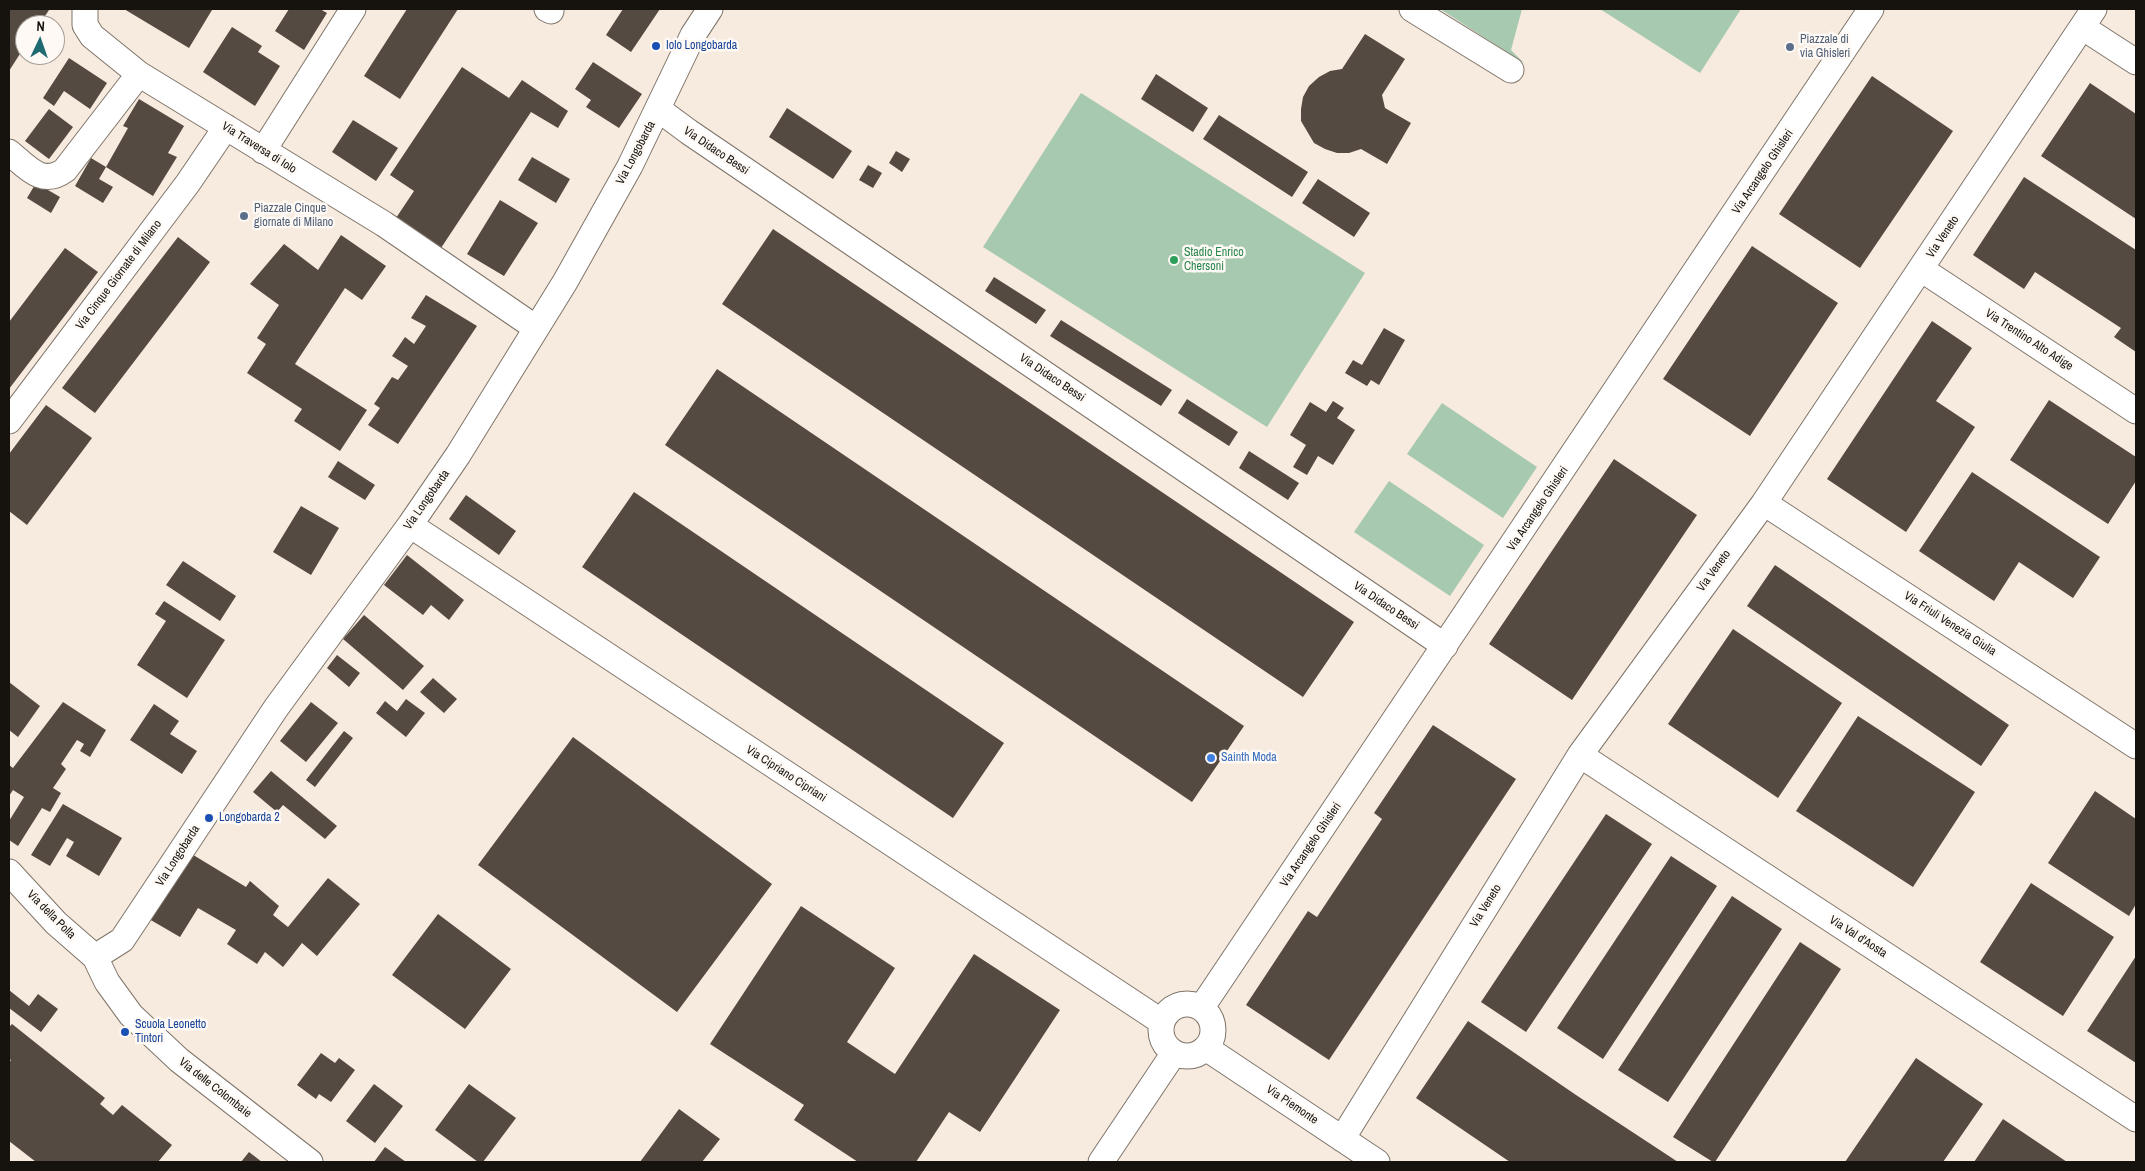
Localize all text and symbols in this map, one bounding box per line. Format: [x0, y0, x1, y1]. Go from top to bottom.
north arrow [15, 15, 65, 65]
text: N [36, 17, 45, 35]
place label: Piazzale di via Ghisleri [1800, 33, 1850, 61]
place label: Iolo Longobarda [666, 39, 737, 53]
marker: Iolo Longobarda [650, 40, 662, 52]
marker: Piazzale di via Ghisleri [1784, 41, 1796, 53]
street label: Via Traversa di Iolo [219, 119, 299, 177]
street label: Via Longobarda [613, 119, 659, 187]
street label: Via Didaco Bessi [681, 124, 751, 178]
street label: Via Arcangelo Ghisleri [1729, 127, 1797, 217]
place label: Piazzale Cinque giornate di Milano [254, 202, 333, 230]
marker: Piazzale Cinque giornate di Milano [238, 210, 250, 222]
street label: Via Veneto [1924, 213, 1962, 261]
street label: Via Cinque Giornate di Milano [73, 217, 165, 333]
place label: Stadio Enrico Chersoni [1184, 246, 1244, 274]
marker: Stadio Enrico Chersoni [1168, 254, 1180, 266]
street label: Via Trentino Alto Adige [1982, 306, 2076, 374]
street label: Via Didaco Bessi [1017, 351, 1087, 405]
street label: Via Arcangelo Ghisleri [1504, 464, 1572, 554]
street label: Via Longobarda [401, 467, 453, 533]
street label: Via Veneto [1694, 547, 1734, 595]
street label: Via Didaco Bessi [1351, 579, 1421, 633]
street label: Via Friuli Venezia Giulia [1901, 589, 1999, 659]
street label: Via Cipriano Cipriani [743, 743, 829, 805]
place label: Sainth Moda [1221, 751, 1277, 765]
marker: Sainth Moda [1205, 752, 1217, 764]
street label: Via Arcangelo Ghisleri [1277, 800, 1345, 890]
place label: Longobarda 2 [219, 811, 280, 825]
marker: Longobarda 2 [203, 812, 215, 824]
street label: Via Longobarda [153, 823, 203, 889]
street label: Via Veneto [1467, 882, 1505, 930]
street label: Via della Polla [24, 888, 78, 942]
street label: Via Val d'Aosta [1826, 913, 1890, 961]
place label: Scuola Leonetto Tintori [135, 1018, 206, 1046]
marker: Scuola Leonetto Tintori [119, 1026, 131, 1038]
street label: Via delle Colombaie [176, 1055, 254, 1121]
street label: Via Piemonte [1263, 1082, 1321, 1128]

